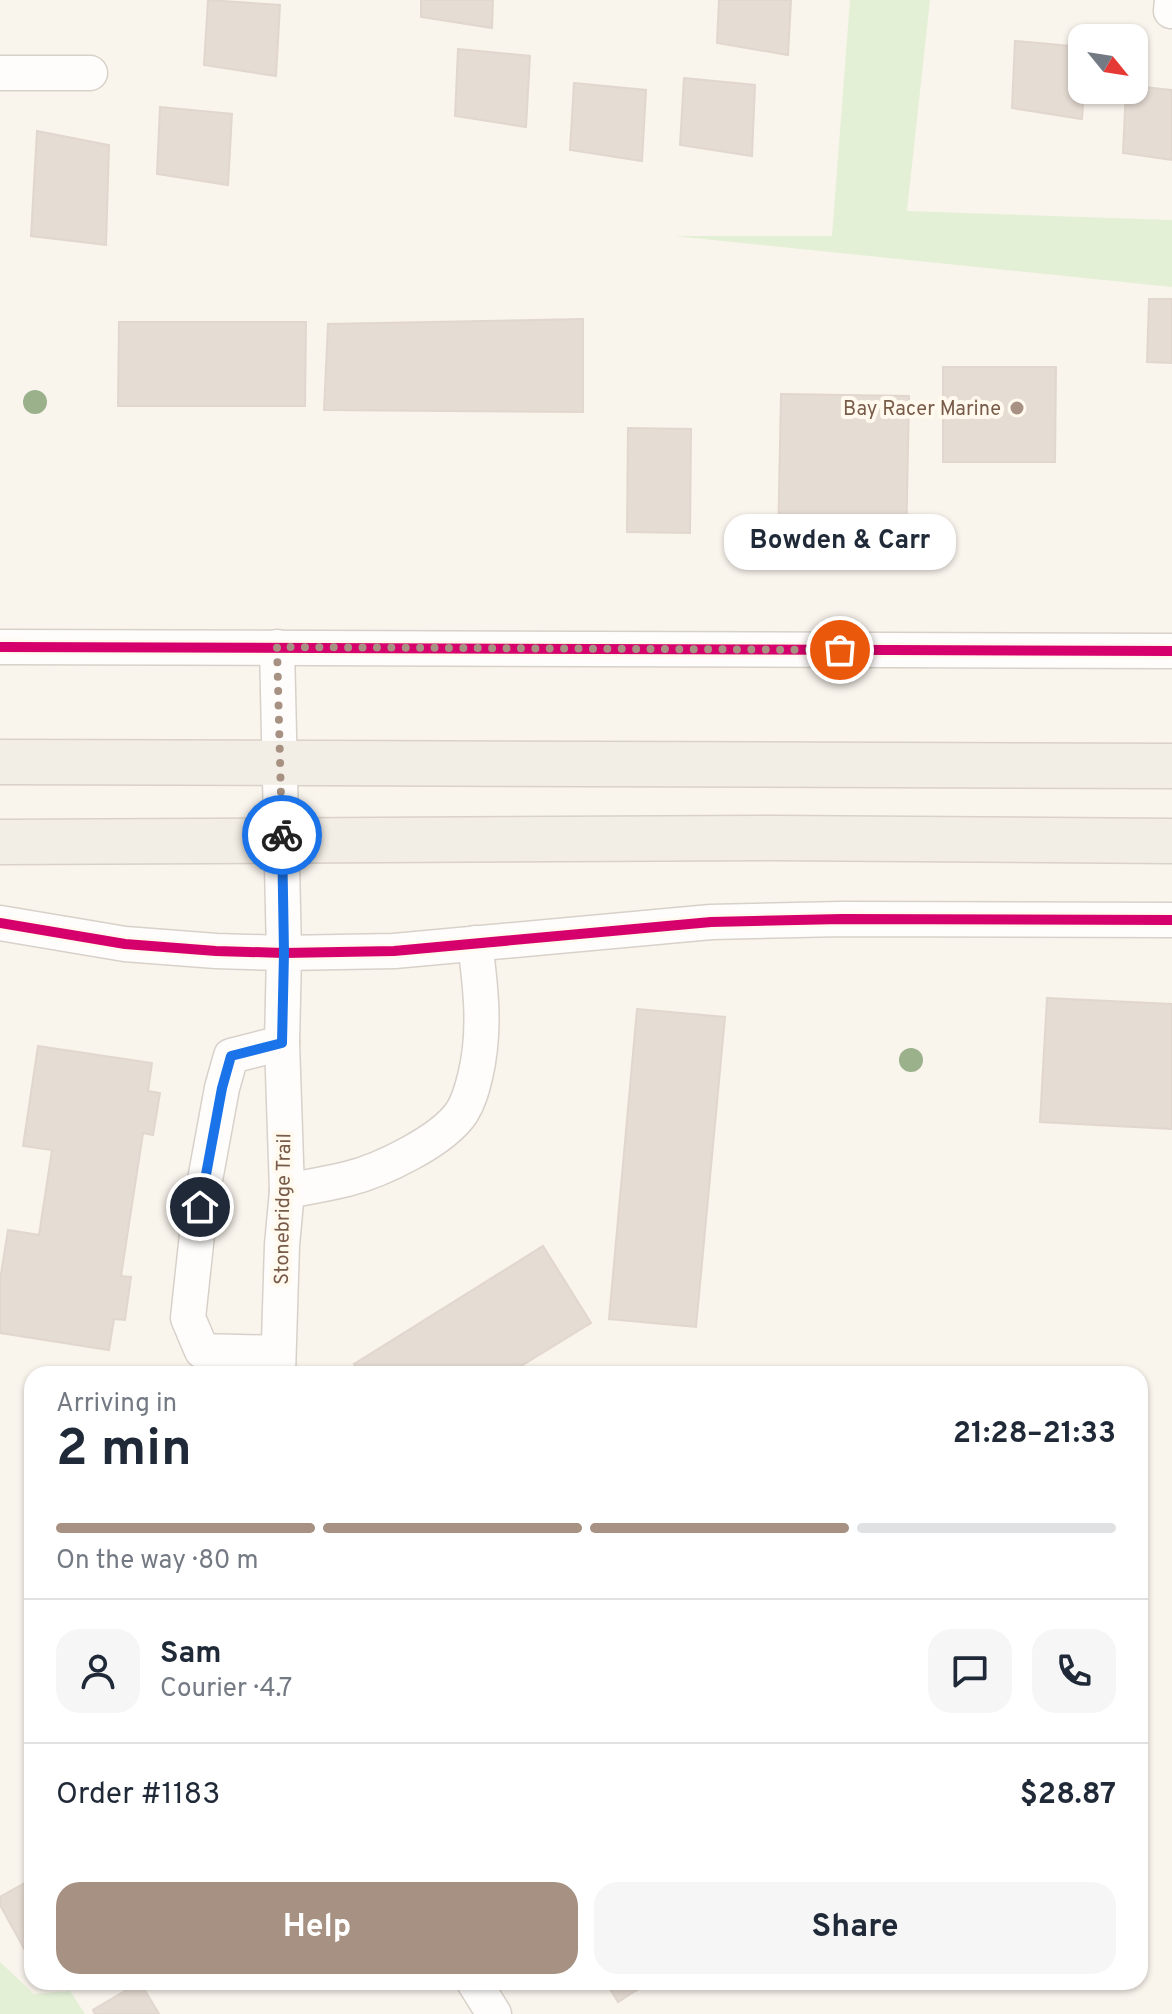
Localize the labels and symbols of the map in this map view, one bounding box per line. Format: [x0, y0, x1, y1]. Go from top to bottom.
north arrow [1068, 24, 1148, 104]
place label: Bay Racer Marine [843, 397, 1001, 423]
marker: Bay Racer Marine [1008, 399, 1026, 417]
callout: Bowden & Carr [724, 514, 956, 570]
pin [806, 616, 874, 684]
courier [242, 795, 322, 875]
street label: Stonebridge Trail [270, 1133, 298, 1285]
pin [166, 1173, 234, 1241]

